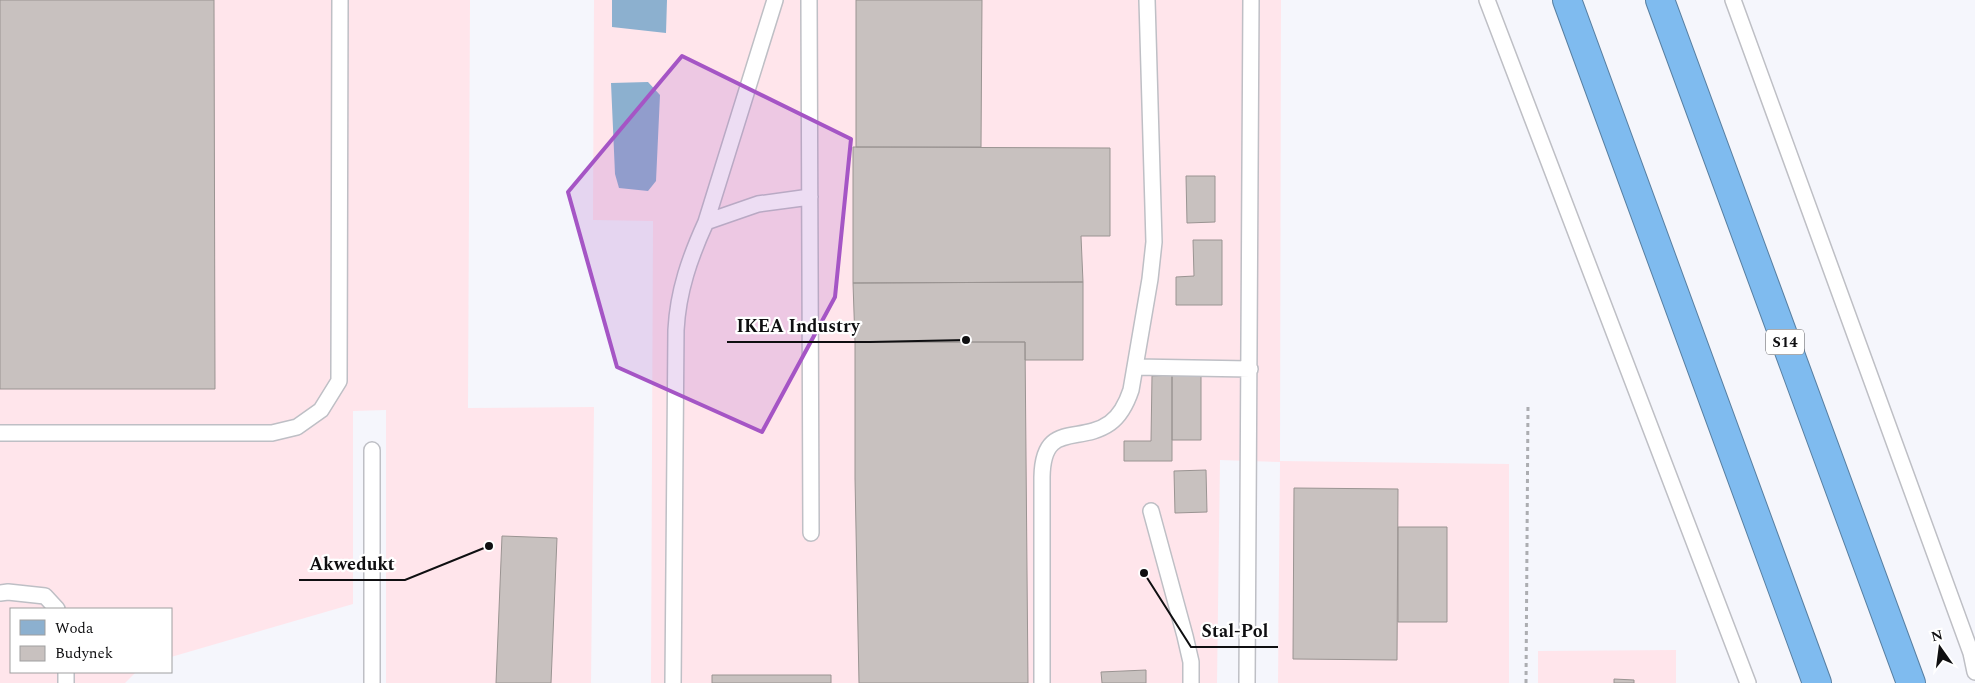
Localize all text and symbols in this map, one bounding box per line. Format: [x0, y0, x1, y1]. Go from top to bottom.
callout: IKEA Industry [727, 309, 870, 342]
text: IKEA Industry [737, 313, 861, 340]
road number: S14 [1766, 330, 1804, 354]
callout: Akwedukt [299, 547, 405, 580]
text: Akwedukt [309, 551, 395, 578]
legend [10, 608, 172, 673]
callout: Stal-Pol [1191, 614, 1278, 647]
text: Woda [55, 617, 94, 640]
text: Stal-Pol [1202, 618, 1269, 645]
north arrow [1915, 623, 1965, 673]
text: N [1929, 624, 1945, 647]
text: Budynek [55, 642, 113, 665]

